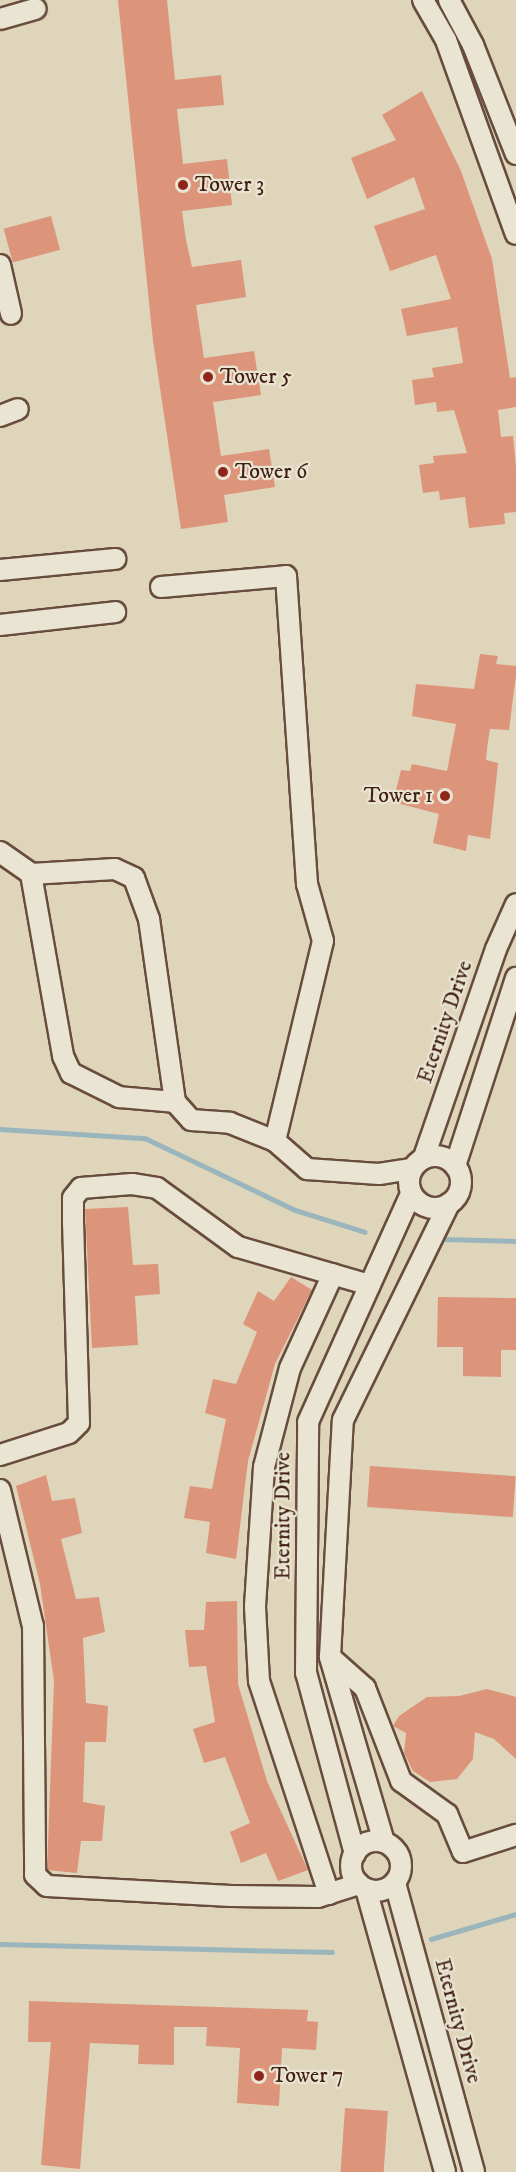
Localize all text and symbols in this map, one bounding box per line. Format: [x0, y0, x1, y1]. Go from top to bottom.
place label: Tower 3 [195, 172, 264, 198]
marker: Tower 3 [176, 178, 190, 192]
place label: Tower 5 [220, 364, 292, 390]
marker: Tower 5 [201, 370, 215, 384]
place label: Tower 6 [235, 459, 308, 485]
marker: Tower 6 [216, 465, 230, 479]
place label: Tower 1 [364, 783, 433, 809]
marker: Tower 1 [438, 789, 452, 803]
street label: Eternity Drive [412, 957, 478, 1087]
street label: Eternity Drive [270, 1452, 296, 1580]
street label: Eternity Drive [429, 1956, 487, 2086]
place label: Tower 7 [271, 2063, 344, 2089]
marker: Tower 7 [252, 2069, 266, 2083]

